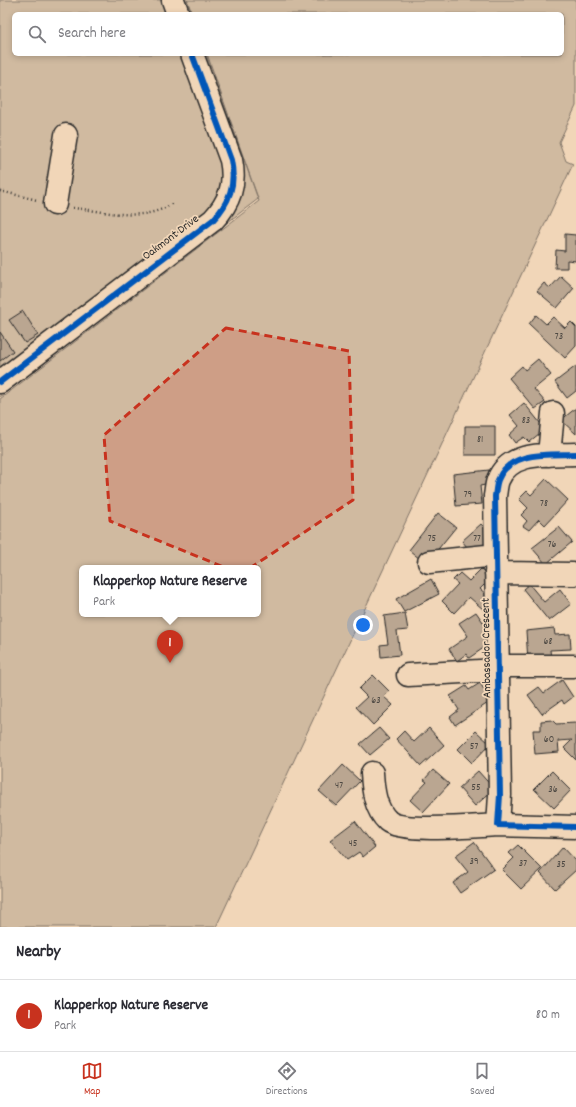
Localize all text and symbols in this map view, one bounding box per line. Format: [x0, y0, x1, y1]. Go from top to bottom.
search box [12, 12, 564, 56]
icon: search [26, 23, 48, 45]
text: Search here [58, 23, 126, 45]
street label: Oakmont Drive [139, 211, 203, 265]
house number: 73 [555, 330, 563, 344]
house number: 83 [522, 414, 530, 428]
house number: 81 [477, 433, 483, 447]
house number: 79 [464, 488, 472, 502]
house number: 78 [540, 497, 548, 511]
house number: 75 [428, 532, 437, 546]
house number: 77 [473, 532, 481, 546]
house number: 76 [548, 538, 556, 552]
popup [79, 565, 261, 617]
text: Klapperkop Nature Reserve [93, 571, 247, 593]
text: Park [93, 593, 115, 612]
street label: Ambassador Crescent [478, 597, 496, 698]
your location [353, 615, 373, 635]
pin: 1 [157, 630, 183, 663]
house number: 68 [544, 635, 552, 649]
house number: 63 [371, 694, 381, 708]
house number: 60 [544, 733, 554, 747]
house number: 57 [470, 740, 478, 754]
house number: 47 [335, 779, 343, 793]
house number: 55 [471, 781, 481, 795]
house number: 36 [548, 783, 558, 797]
house number: 45 [349, 837, 358, 851]
house number: 39 [469, 855, 479, 869]
house number: 37 [519, 857, 527, 871]
house number: 35 [556, 858, 566, 872]
text: Nearby [16, 941, 60, 965]
text: Klapperkop Nature Reserve [54, 995, 208, 1017]
text: 1 [28, 1006, 30, 1025]
text: 80 m [536, 1006, 560, 1025]
text: Park [54, 1017, 76, 1036]
tab: Map [81, 1060, 103, 1100]
tab: Directions [266, 1060, 308, 1100]
tab: Saved [470, 1060, 495, 1100]

